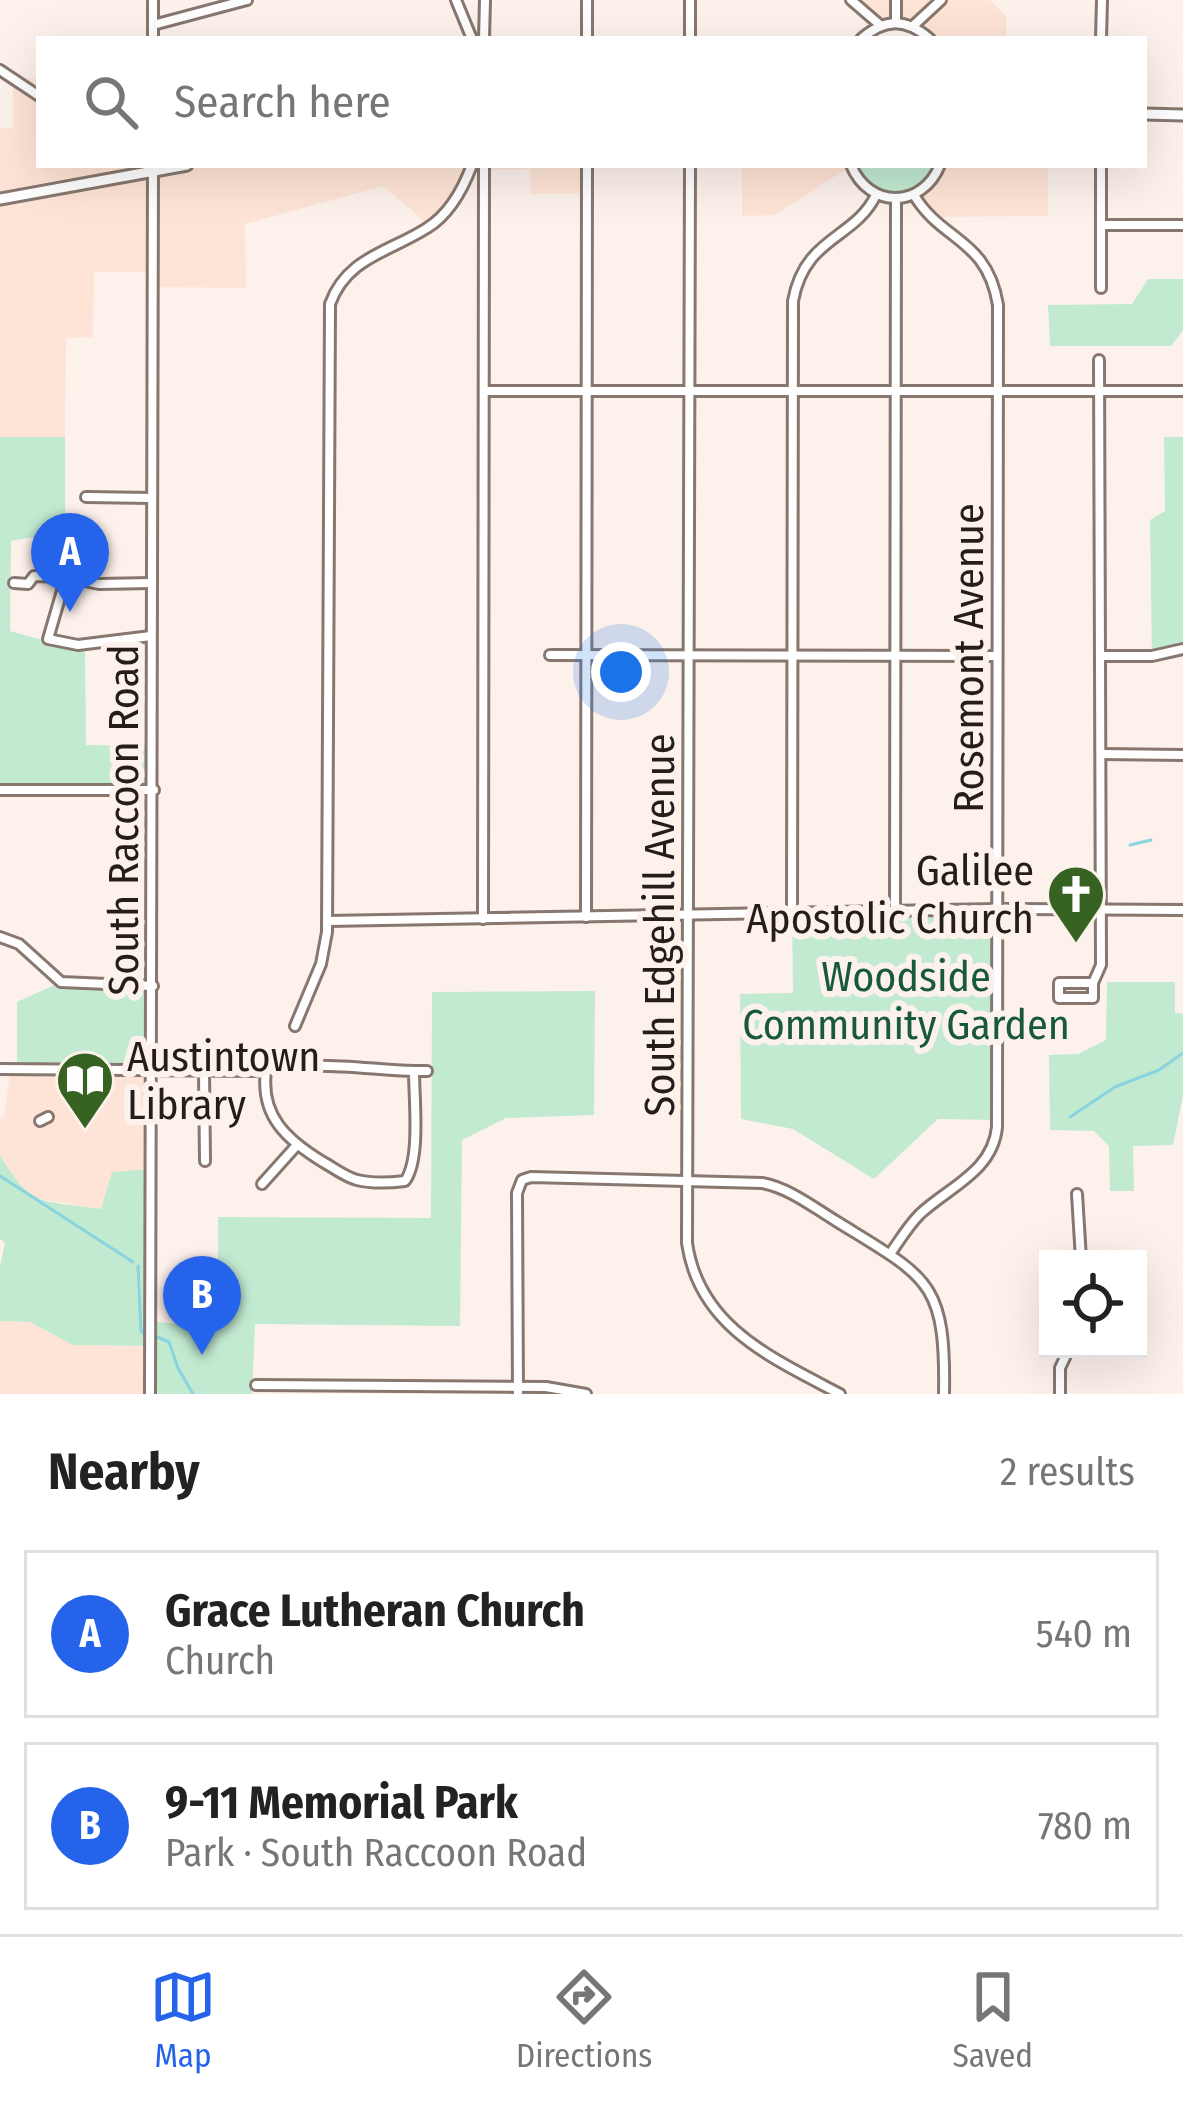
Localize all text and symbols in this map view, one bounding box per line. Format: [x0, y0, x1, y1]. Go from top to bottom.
search box [36, 36, 1147, 168]
icon: search [78, 69, 144, 135]
text: Search here [174, 75, 391, 129]
street label: Rosemont Avenue [944, 503, 994, 813]
pin: A [31, 513, 109, 612]
your location [591, 642, 651, 702]
street label: South Raccoon Road [99, 644, 149, 996]
street label: South Edgehill Avenue [635, 734, 685, 1116]
place label: Galilee Apostolic Church [746, 846, 1034, 944]
church icon: Galilee Apostolic Church [1045, 863, 1107, 945]
park label: Woodside Community Garden [742, 952, 1070, 1050]
place label: Austintown Library [127, 1032, 320, 1130]
library icon: Austintown Library [54, 1049, 116, 1131]
map controls [1039, 1250, 1147, 1358]
button: locate [1039, 1250, 1147, 1358]
pin: B [163, 1256, 241, 1355]
text: Nearby [48, 1441, 200, 1503]
text: 2 results [1000, 1449, 1135, 1495]
text: Grace Lutheran Church [165, 1584, 585, 1638]
text: A [79, 1611, 101, 1657]
text: 540 m [1036, 1611, 1132, 1657]
text: Church [165, 1638, 275, 1684]
text: 9-11 Memorial Park [165, 1776, 518, 1830]
text: B [79, 1803, 101, 1849]
text: 780 m [1038, 1803, 1132, 1849]
text: Park · South Raccoon Road [165, 1830, 587, 1876]
tab: Map [150, 1964, 216, 2076]
tab: Directions [516, 1964, 652, 2076]
tab: Saved [952, 1964, 1033, 2076]

